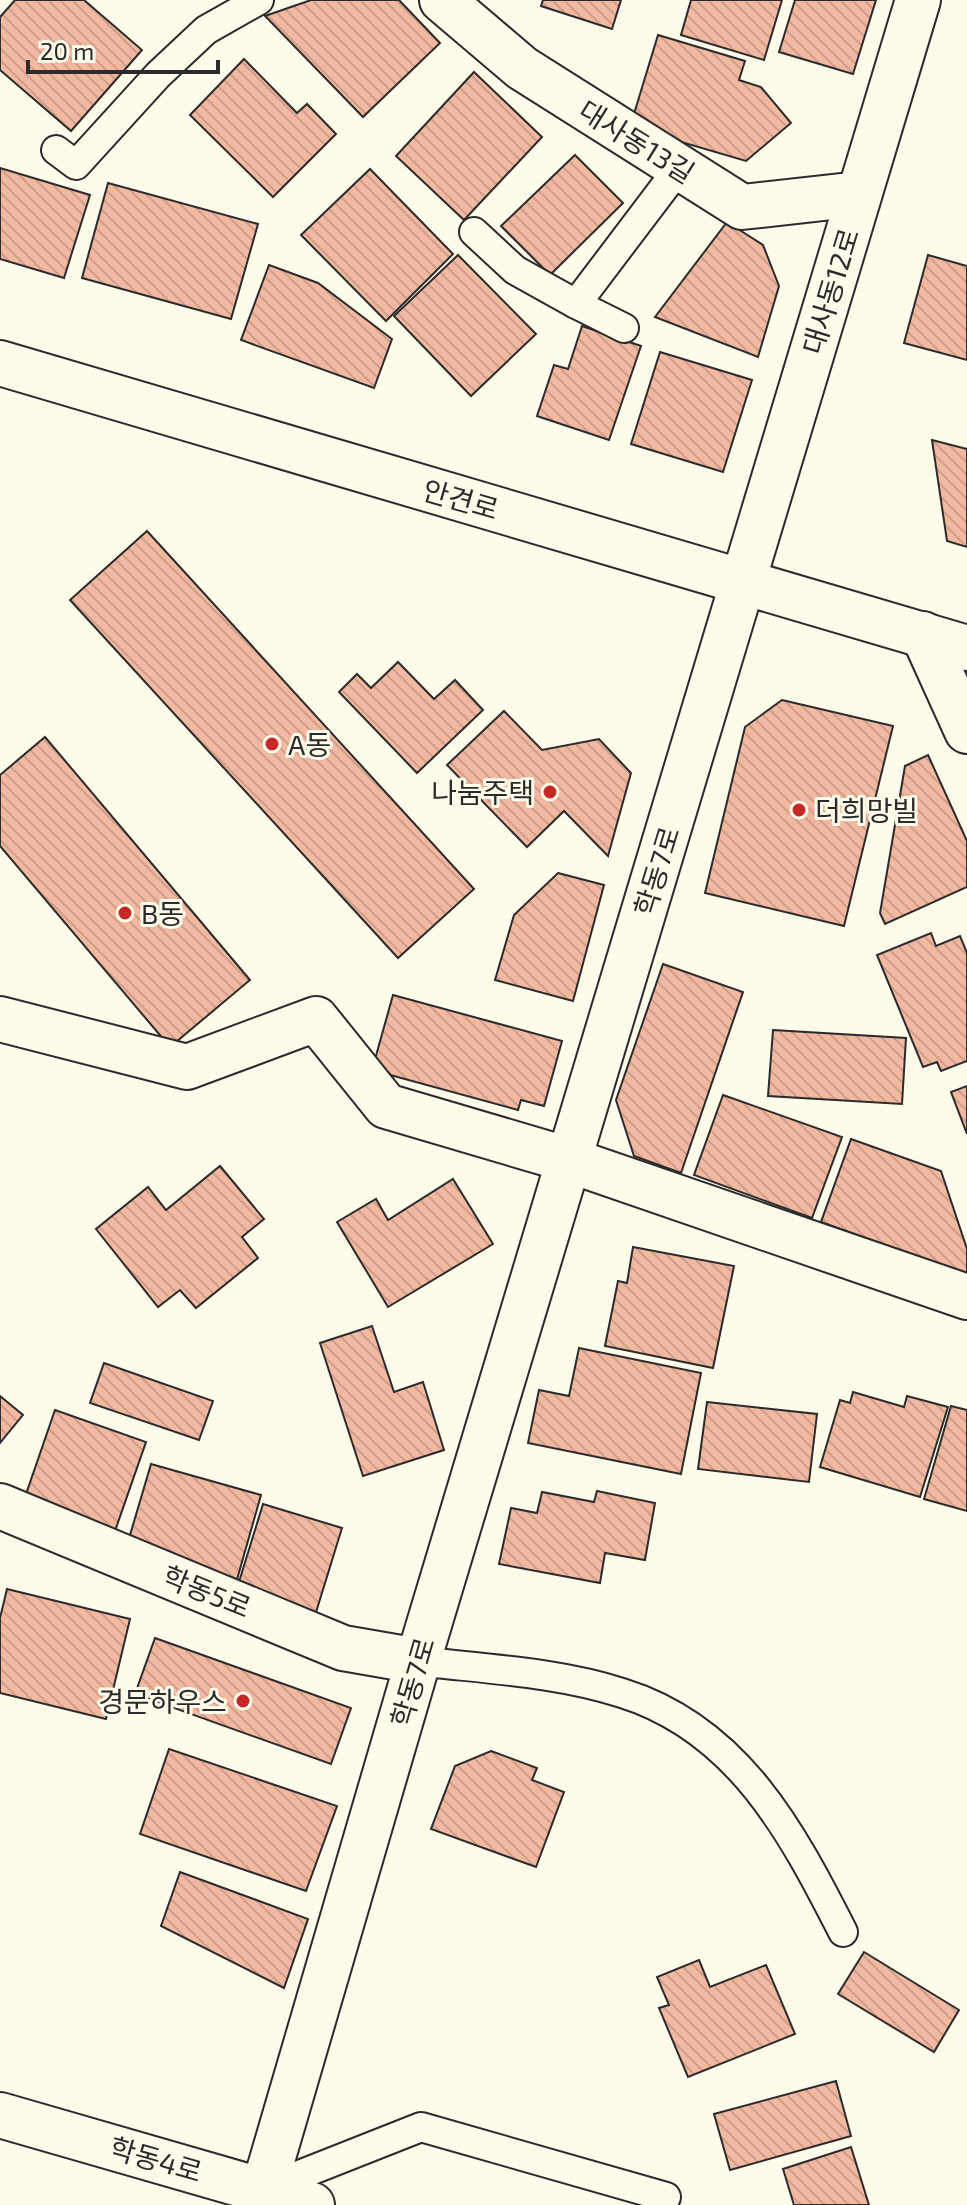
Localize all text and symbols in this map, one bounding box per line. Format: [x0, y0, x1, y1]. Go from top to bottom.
scale bar [28, 24, 218, 74]
text: 20 m [40, 36, 94, 65]
street label: 대사동13길 [573, 92, 701, 190]
street label: 대사동12로 [795, 224, 865, 358]
street label: 안견로 [419, 472, 503, 526]
place label: A동 [288, 727, 331, 761]
marker: A동 [263, 735, 281, 753]
place label: 나눔주택 [431, 775, 534, 809]
marker: 나눔주택 [541, 783, 559, 801]
place label: 더희망빌 [815, 793, 918, 827]
marker: 더희망빌 [790, 801, 808, 819]
street label: 학동7로 [626, 822, 686, 920]
place label: B동 [141, 896, 184, 930]
marker: B동 [116, 904, 134, 922]
street label: 학동5로 [158, 1558, 256, 1624]
street label: 학동7로 [383, 1633, 441, 1731]
place label: 경문하우스 [98, 1684, 227, 1718]
marker: 경문하우스 [234, 1692, 252, 1710]
street label: 학동4로 [106, 2130, 206, 2188]

